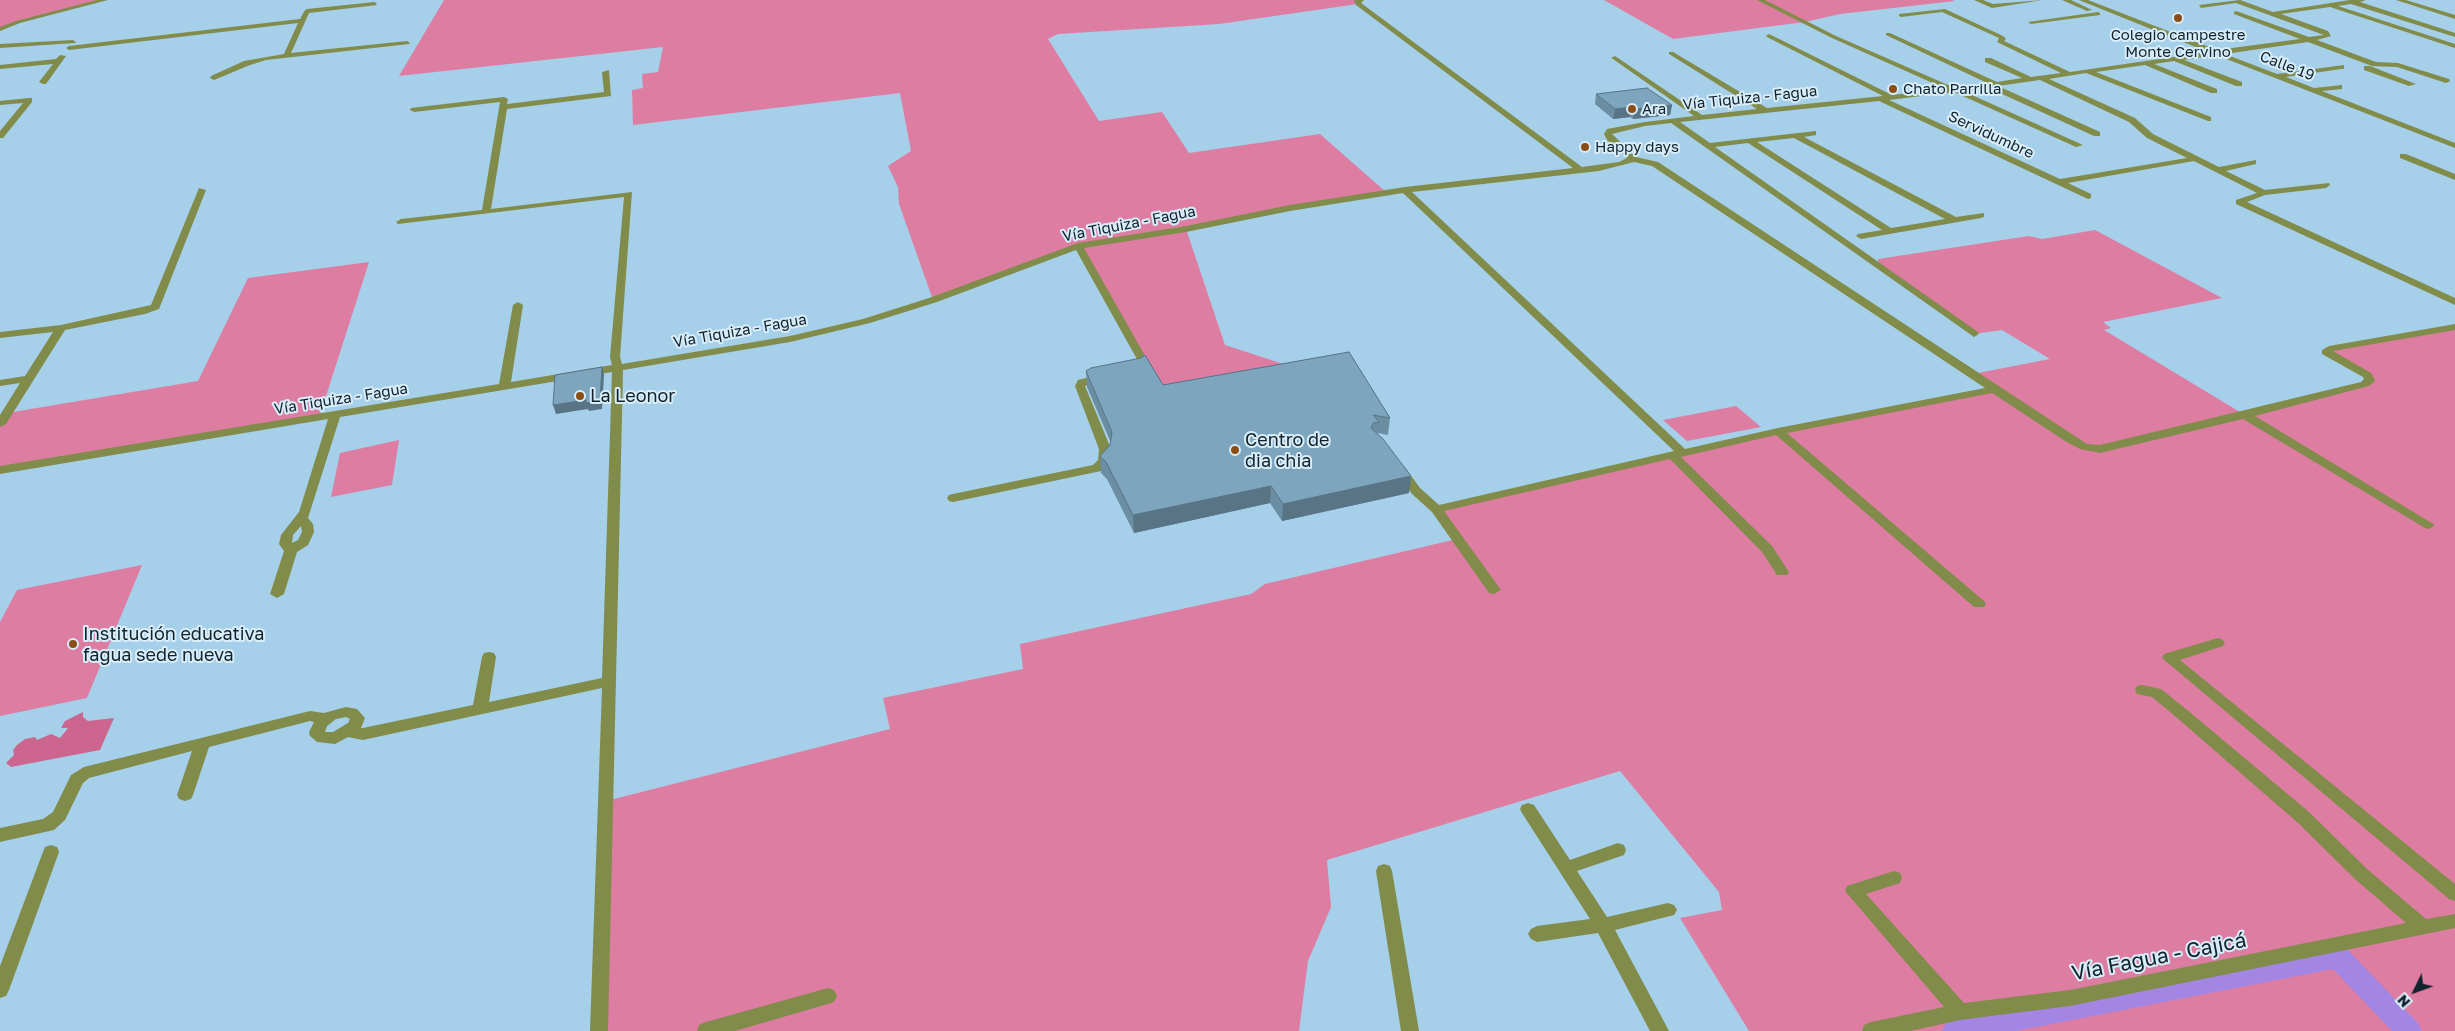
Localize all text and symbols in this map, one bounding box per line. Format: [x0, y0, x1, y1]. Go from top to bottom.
marker: Colegio campestre Monte Cervino [2172, 12, 2184, 24]
place label: Colegio campestre Monte Cervino [2111, 26, 2245, 61]
street label: Calle 19 [2257, 47, 2317, 85]
place label: Chato Parrilla [1903, 80, 2001, 98]
street label: Vía Tiquiza - Fagua [1682, 82, 1818, 114]
marker: Chato Parrilla [1887, 83, 1899, 95]
place label: Ara [1642, 100, 1666, 118]
marker: Ara [1626, 103, 1638, 115]
street label: Servidumbre [1945, 107, 2037, 163]
place label: Happy days [1595, 138, 1679, 156]
marker: Happy days [1579, 141, 1591, 153]
street label: Vía Tiquiza - Fagua [1061, 202, 1197, 246]
street label: Vía Tiquiza - Fagua [672, 310, 808, 352]
street label: Vía Tiquiza - Fagua [273, 380, 409, 418]
place label: La Leonor [590, 385, 675, 407]
marker: La Leonor [574, 390, 586, 402]
place label: Centro de dia chia [1245, 429, 1329, 472]
marker: Centro de dia chia [1229, 444, 1241, 456]
place label: Institución educativa fagua sede nueva [83, 623, 264, 666]
marker: Institución educativa fagua sede nueva [67, 638, 79, 650]
street label: Vía Fagua - Cajicá [2070, 928, 2248, 986]
north arrow [2390, 966, 2440, 1016]
text: N [2394, 992, 2413, 1011]

